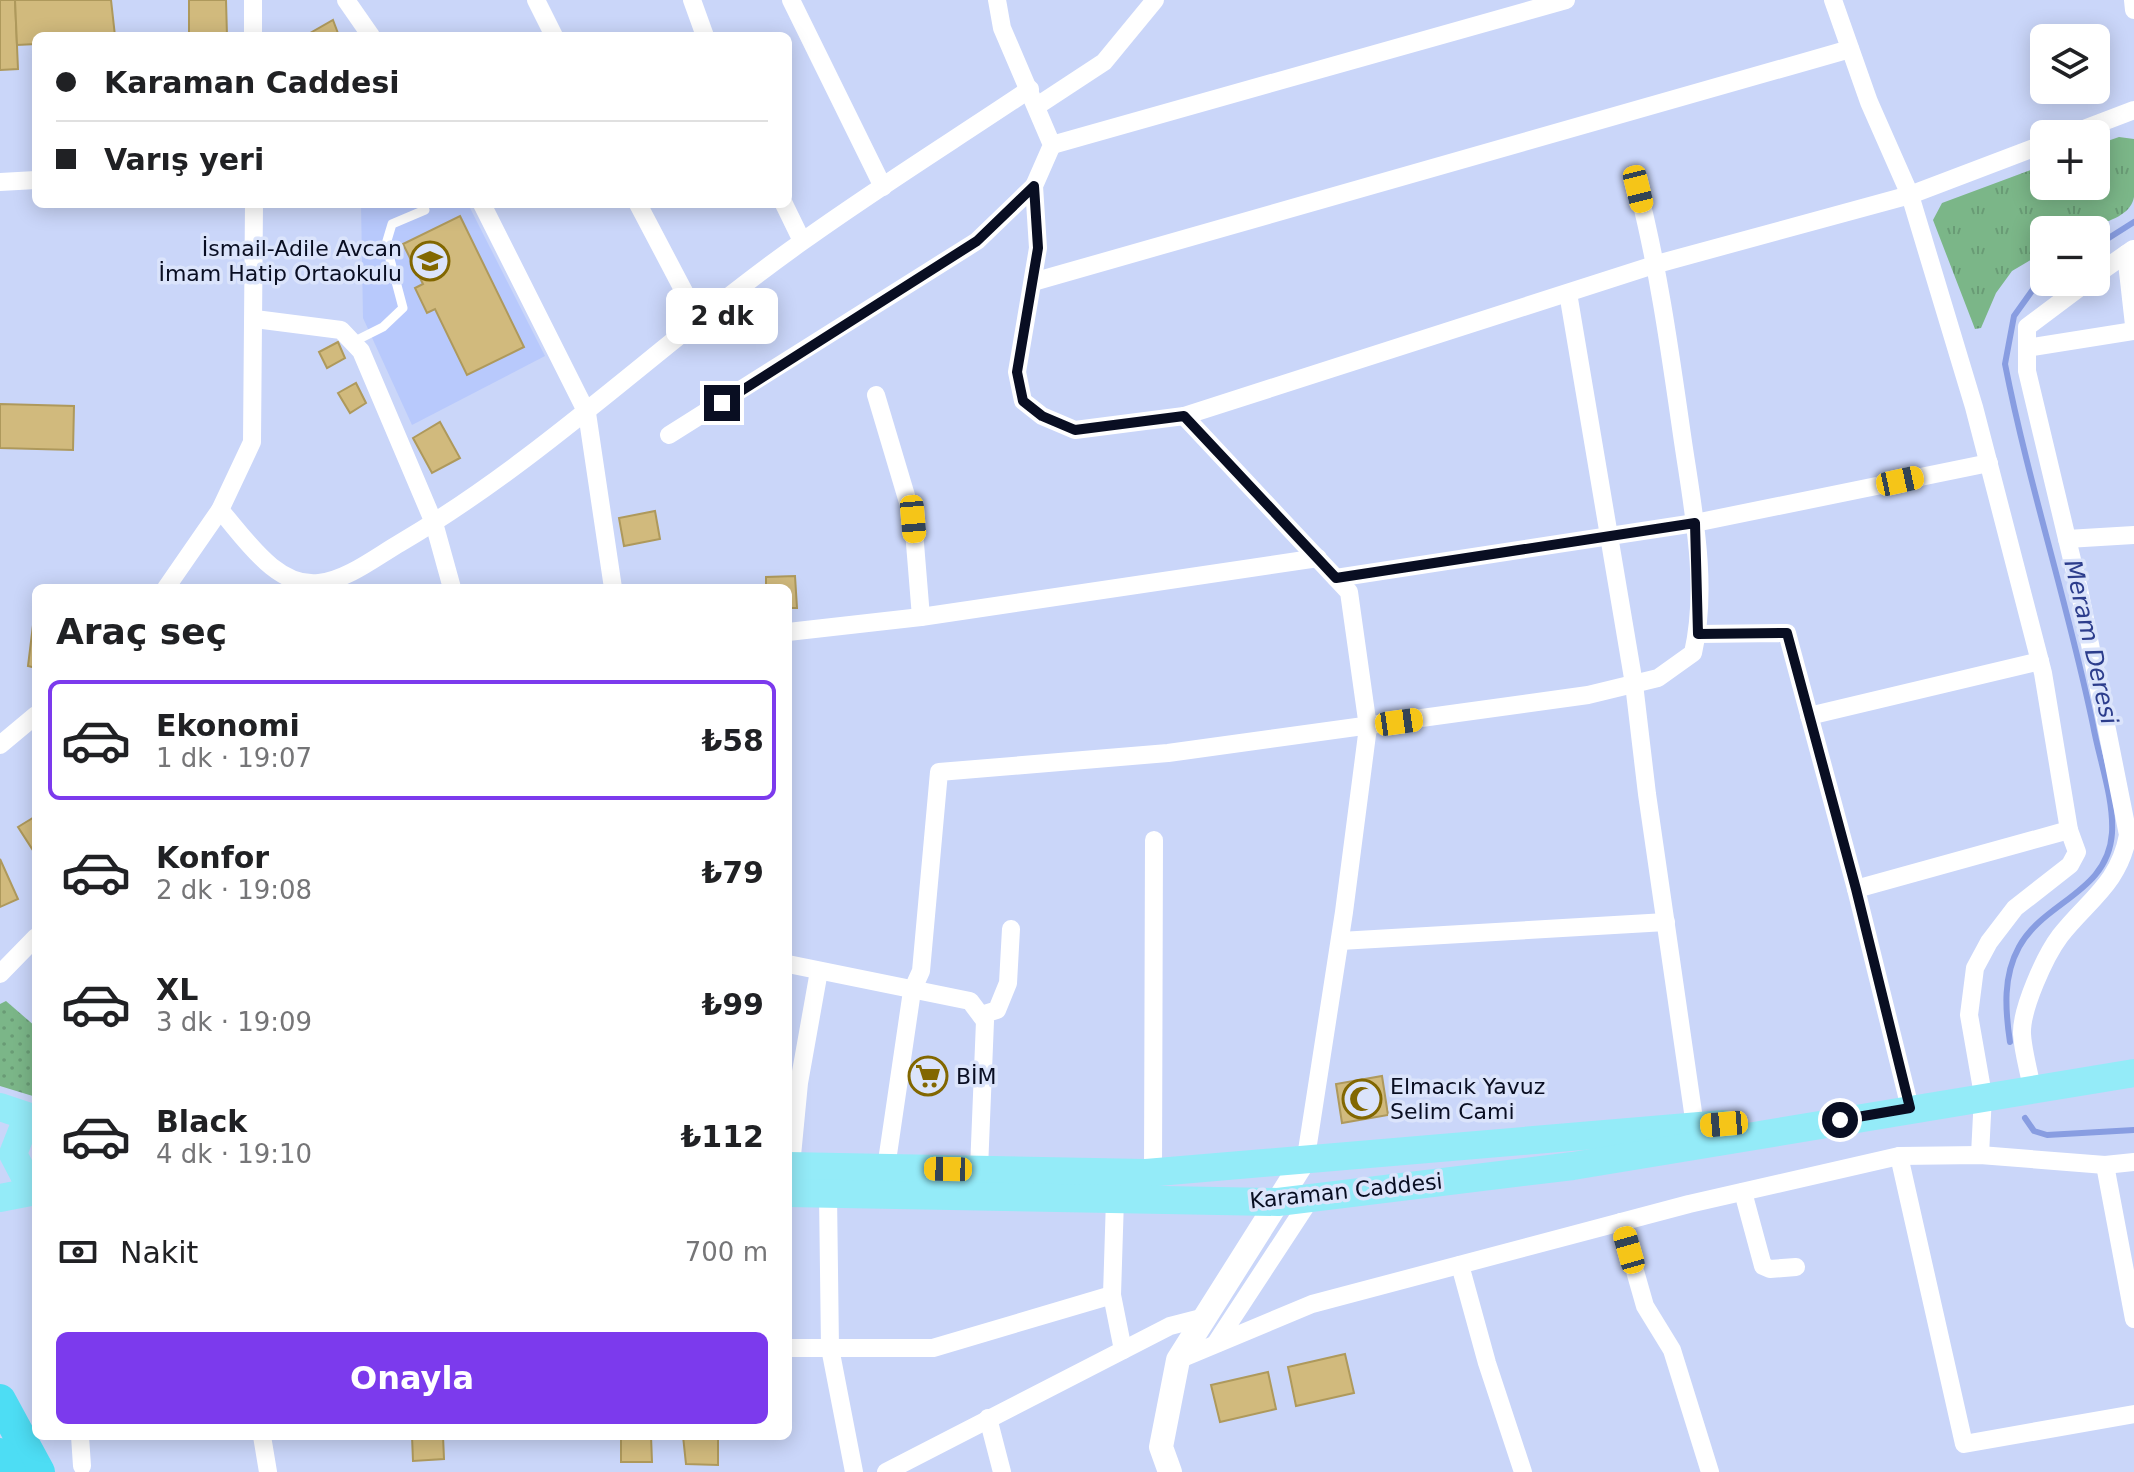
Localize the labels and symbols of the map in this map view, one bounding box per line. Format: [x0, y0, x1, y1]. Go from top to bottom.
car [1621, 163, 1655, 215]
place label: İsmail-Adile Avcan İmam Hatip Ortaokulu [158, 236, 402, 286]
school or university icon: İsmail-Adile Avcan İmam Hatip Ortaokulu [409, 240, 451, 282]
callout: 2 dk [666, 287, 778, 343]
route end [704, 385, 740, 421]
car [1874, 464, 1926, 498]
car [899, 494, 927, 544]
water label: Meram Deresi [2058, 557, 2124, 727]
car [1374, 707, 1424, 737]
supermarket icon: BİM [907, 1055, 949, 1097]
place label: BİM [956, 1064, 997, 1089]
place label: Elmacık Yavuz Selim Cami [1390, 1074, 1545, 1124]
mosque icon: Elmacık Yavuz Selim Cami [1341, 1078, 1383, 1120]
route start [1822, 1102, 1858, 1138]
car [1699, 1110, 1749, 1138]
car [924, 1157, 972, 1181]
street label: Karaman Caddesi [1248, 1168, 1444, 1214]
car [1611, 1224, 1647, 1276]

